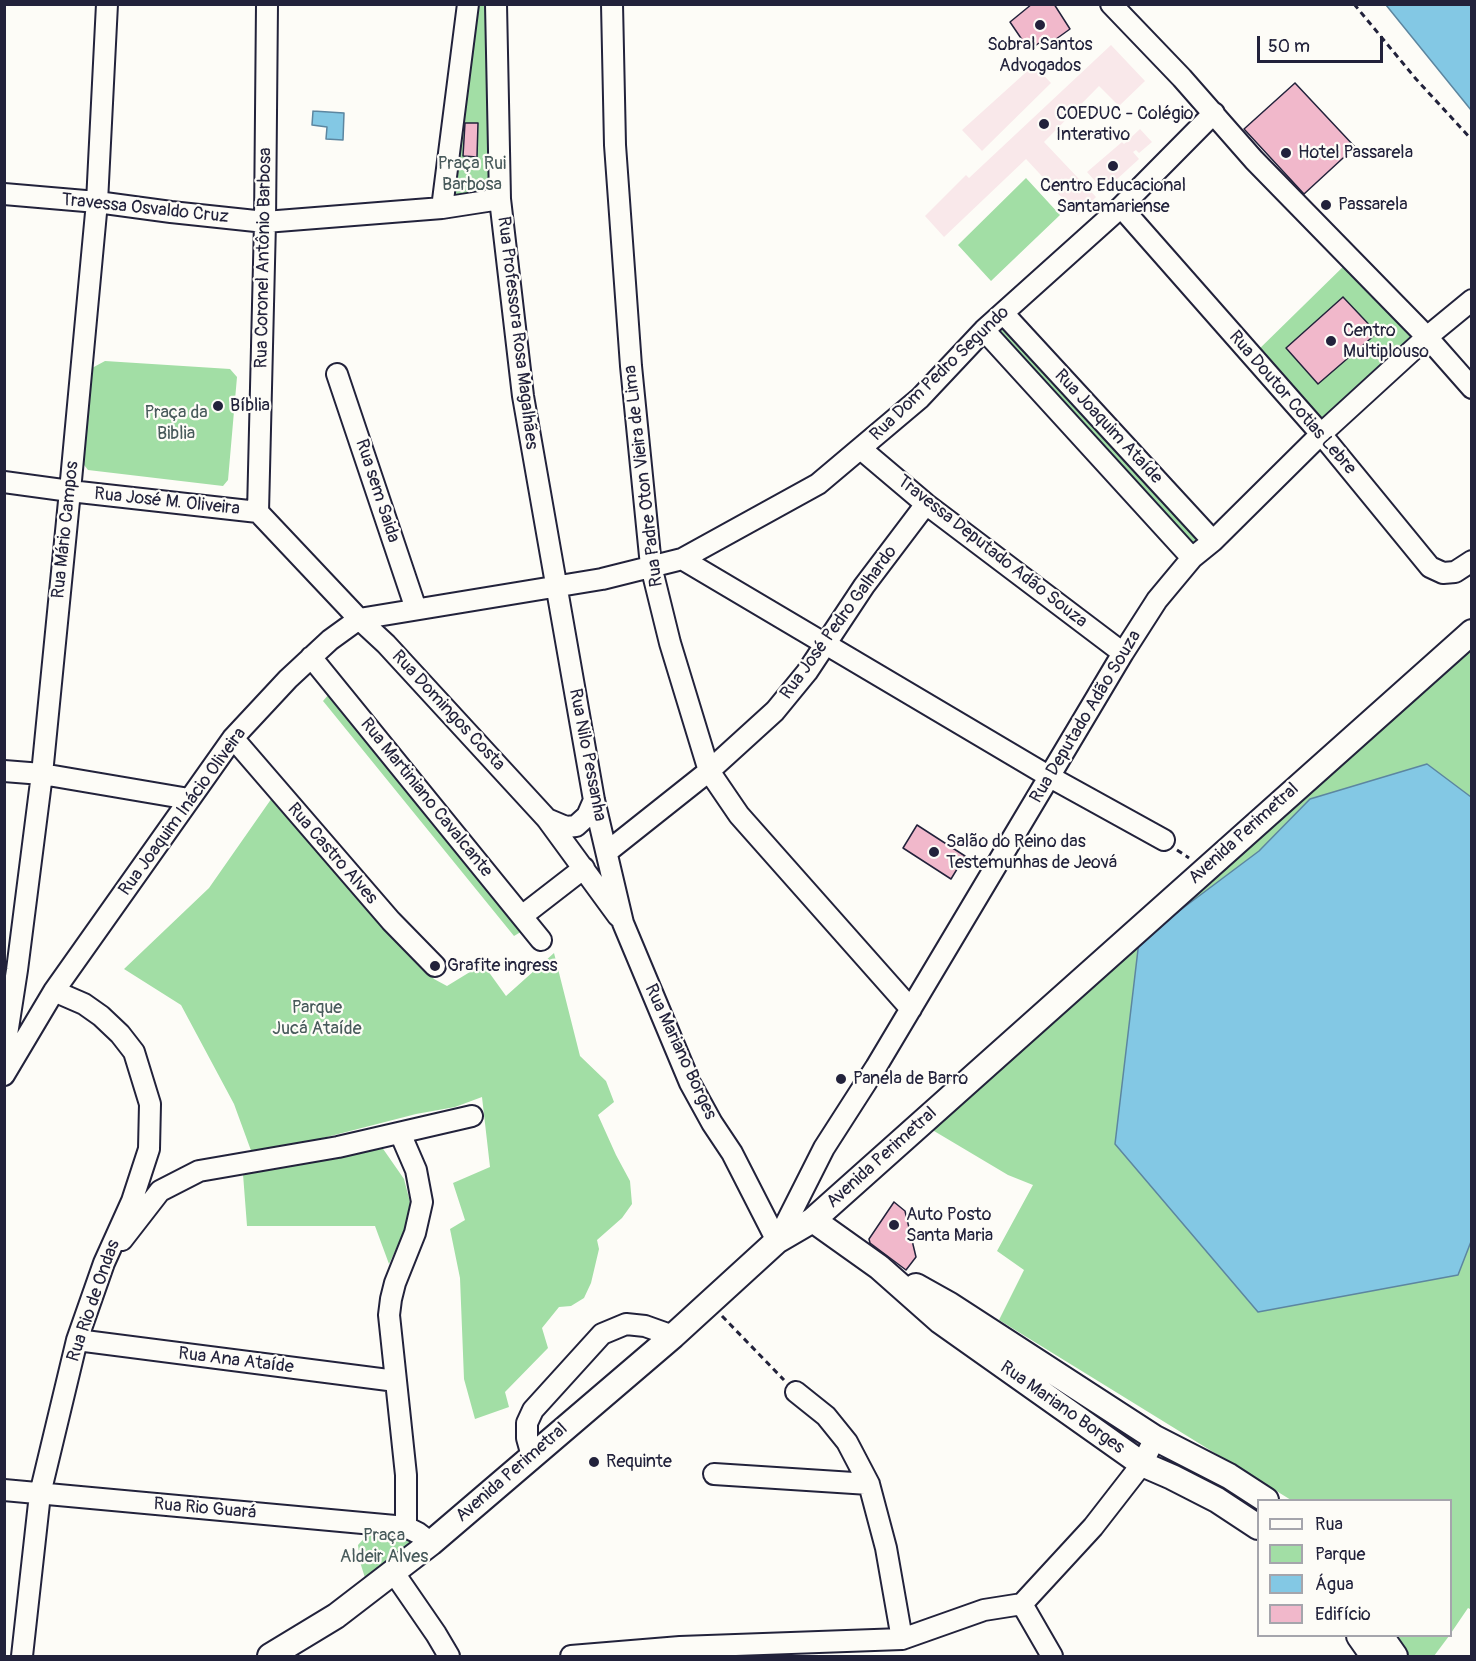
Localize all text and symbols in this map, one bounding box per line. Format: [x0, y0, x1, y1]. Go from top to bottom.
marker: Sobral Santos Advogados [1033, 18, 1047, 32]
scale bar [1260, 24, 1386, 62]
place label: Sobral Santos Advogados [987, 34, 1093, 76]
text: 50 m [1268, 35, 1310, 58]
place label: COEDUC - Colégio Interativo [1056, 103, 1194, 146]
marker: COEDUC - Colégio Interativo [1037, 117, 1051, 131]
place label: Hotel Passarela [1298, 142, 1413, 164]
marker: Hotel Passarela [1279, 146, 1293, 160]
street label: Rua Coronel Antônio Barbosa [251, 147, 277, 369]
park label: Praça Rui Barbosa [438, 153, 506, 195]
marker: Centro Educacional Santamariense [1106, 159, 1120, 173]
place label: Centro Educacional Santamariense [1040, 175, 1186, 218]
street label: Travessa Osvaldo Cruz [60, 189, 230, 229]
place label: Passarela [1338, 194, 1408, 216]
marker: Passarela [1319, 198, 1333, 212]
street label: Rua Professora Rosa Magalhães [492, 215, 542, 451]
street label: Rua Dom Pedro Segundo [866, 302, 1014, 446]
place label: Centro Multiplouso [1343, 320, 1429, 362]
street label: Rua Doutor Cotias Lebre [1224, 327, 1360, 479]
marker: Centro Multiplouso [1324, 334, 1338, 348]
street label: Rua Padre Oton Vieira de Lima [620, 364, 668, 588]
street label: Rua Joaquim Ataíde [1049, 365, 1167, 489]
place label: Bíblia [230, 395, 270, 417]
marker: Bíblia [211, 399, 225, 413]
park label: Praça da Biblia [144, 402, 208, 444]
street label: Rua sem Saida [350, 436, 404, 546]
street label: Rua Mário Campos [48, 460, 84, 600]
street label: Travessa Deputado Adão Souza [893, 471, 1091, 633]
street label: Rua José M. Oliveira [93, 484, 241, 520]
street label: Rua José Pedro Galhardo [776, 542, 902, 704]
street label: Rua Deputado Adão Souza [1026, 627, 1146, 807]
street label: Rua Domingos Costa [387, 646, 509, 776]
street label: Rua Nilo Pessanha [564, 687, 610, 823]
street label: Rua Martiniano Cavalcante [355, 714, 497, 882]
street label: Rua Joaquim Inácio Oliveira [115, 724, 251, 900]
street label: Avenida Perimetral [1184, 779, 1304, 889]
street label: Rua Castro Alves [282, 799, 382, 909]
place label: Salão do Reino das Testemunhas de Jeová [946, 831, 1117, 874]
marker: Salão do Reino das Testemunhas de Jeová [927, 845, 941, 859]
place label: Grafite ingress [447, 955, 558, 977]
marker: Grafite ingress [428, 959, 442, 973]
street label: Rua Mariano Borges [639, 981, 721, 1123]
park label: Parque Jucá Ataíde [272, 997, 362, 1040]
place label: Panela de Barro [853, 1068, 968, 1090]
marker: Panela de Barro [834, 1072, 848, 1086]
street label: Avenida Perimetral [822, 1103, 942, 1213]
place label: Auto Posto Santa Maria [906, 1204, 993, 1246]
marker: Auto Posto Santa Maria [887, 1218, 901, 1232]
street label: Rua Rio de Ondas [63, 1237, 125, 1365]
street label: Rua Ana Ataíde [177, 1343, 295, 1379]
street label: Rua Mariano Borges [996, 1357, 1128, 1459]
street label: Avenida Perimetral [452, 1419, 572, 1527]
place label: Requinte [606, 1451, 672, 1473]
marker: Requinte [587, 1455, 601, 1469]
street label: Rua Rio Guará [153, 1494, 257, 1524]
legend [1257, 1499, 1452, 1637]
text: Rua [1315, 1513, 1343, 1536]
park label: Praça Aldeir Alves [340, 1525, 428, 1568]
text: Parque [1315, 1543, 1365, 1566]
text: Água [1315, 1573, 1354, 1596]
text: Edifício [1315, 1603, 1371, 1626]

